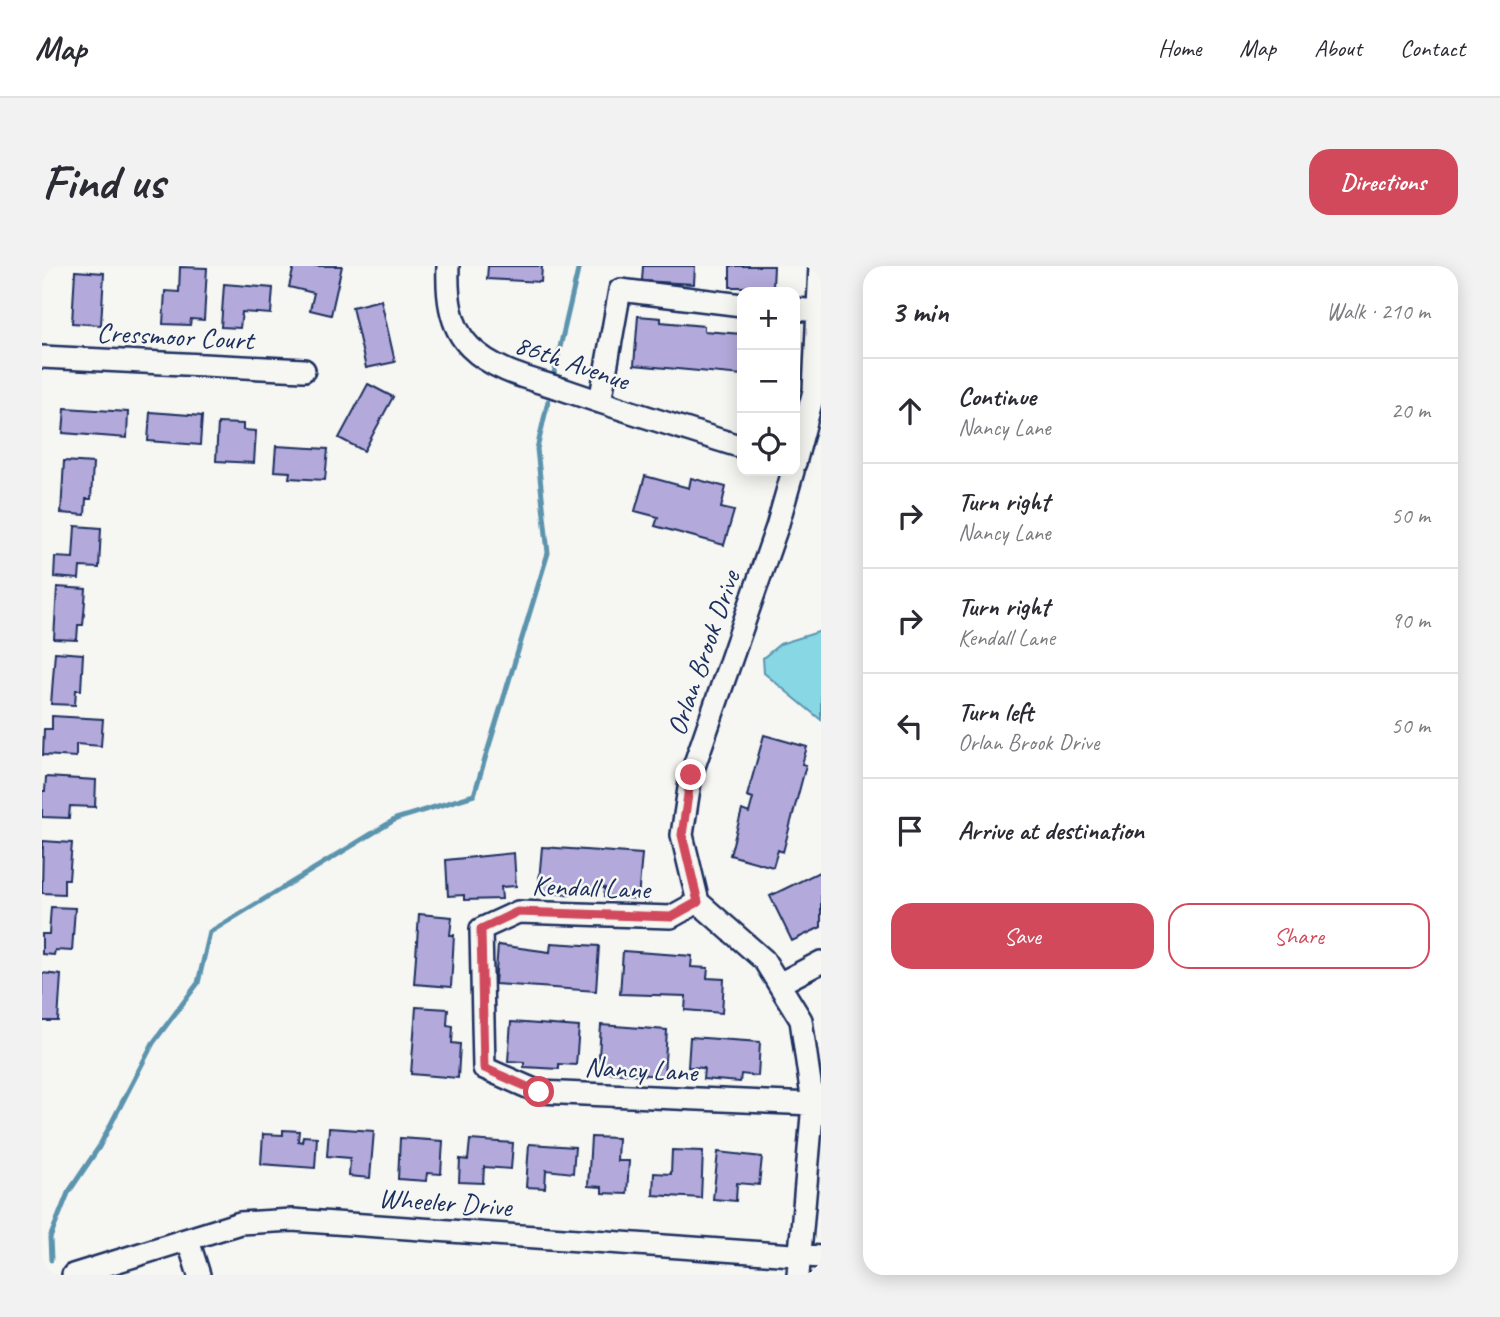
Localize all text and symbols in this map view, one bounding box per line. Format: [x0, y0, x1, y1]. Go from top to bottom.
text: Map [35, 27, 86, 69]
text: Home [1158, 33, 1201, 63]
text: Map [1239, 33, 1276, 63]
text: About [1314, 33, 1362, 63]
text: Contact [1400, 33, 1465, 63]
button: Directions [1309, 149, 1458, 215]
text: Find us [42, 151, 164, 213]
map controls [737, 287, 800, 476]
button: + [737, 287, 800, 350]
text: 3 min [891, 293, 948, 331]
text: Walk · 210 m [1326, 297, 1430, 326]
street label: Cressmoor Court [96, 314, 257, 358]
street label: 86th Avenue [510, 326, 635, 398]
button: − [737, 350, 800, 413]
text: Continue [958, 380, 1036, 413]
icon: ahead [891, 392, 929, 430]
text: 20 m [1391, 396, 1430, 425]
button: locate [737, 413, 800, 476]
text: Nancy Lane [958, 413, 1051, 442]
text: Turn right [958, 485, 1049, 518]
icon: right [891, 497, 929, 535]
text: 50 m [1391, 501, 1430, 530]
text: Nancy Lane [958, 518, 1051, 547]
street label: Orlan Brook Drive [658, 564, 748, 740]
text: Turn right [958, 590, 1049, 623]
icon: right [891, 602, 929, 640]
text: 90 m [1391, 606, 1430, 635]
text: Kendall Lane [958, 623, 1055, 652]
text: Turn left [958, 695, 1033, 728]
icon: left [891, 707, 929, 745]
text: 50 m [1391, 711, 1430, 740]
text: Orlan Brook Drive [958, 728, 1099, 757]
route end [675, 759, 706, 790]
icon: arrive [891, 812, 929, 850]
text: Arrive at destination [958, 814, 1144, 847]
street label: Kendall Lane [531, 867, 653, 907]
button: Save [891, 903, 1154, 969]
button: Share [1168, 903, 1430, 969]
street label: Nancy Lane [584, 1049, 700, 1090]
route start [523, 1076, 554, 1107]
street label: Wheeler Drive [377, 1180, 515, 1224]

